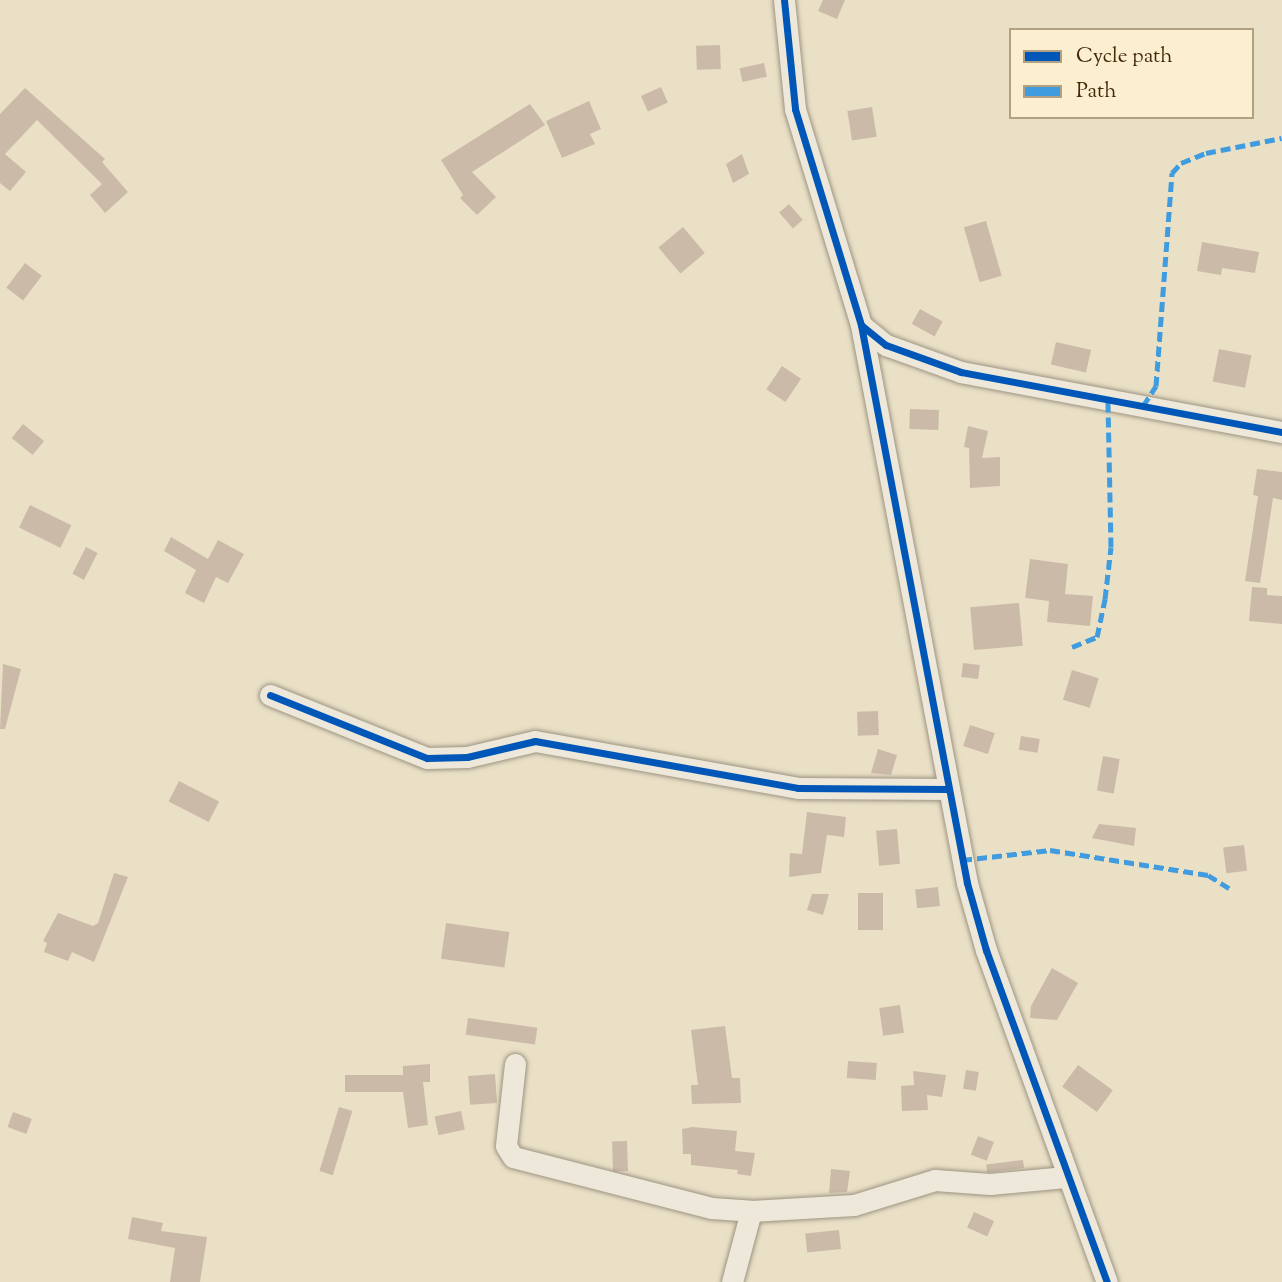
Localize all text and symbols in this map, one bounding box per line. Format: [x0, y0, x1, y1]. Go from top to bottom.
legend [1009, 28, 1254, 119]
text: Cycle path [1076, 42, 1173, 72]
text: Path [1076, 77, 1117, 107]

